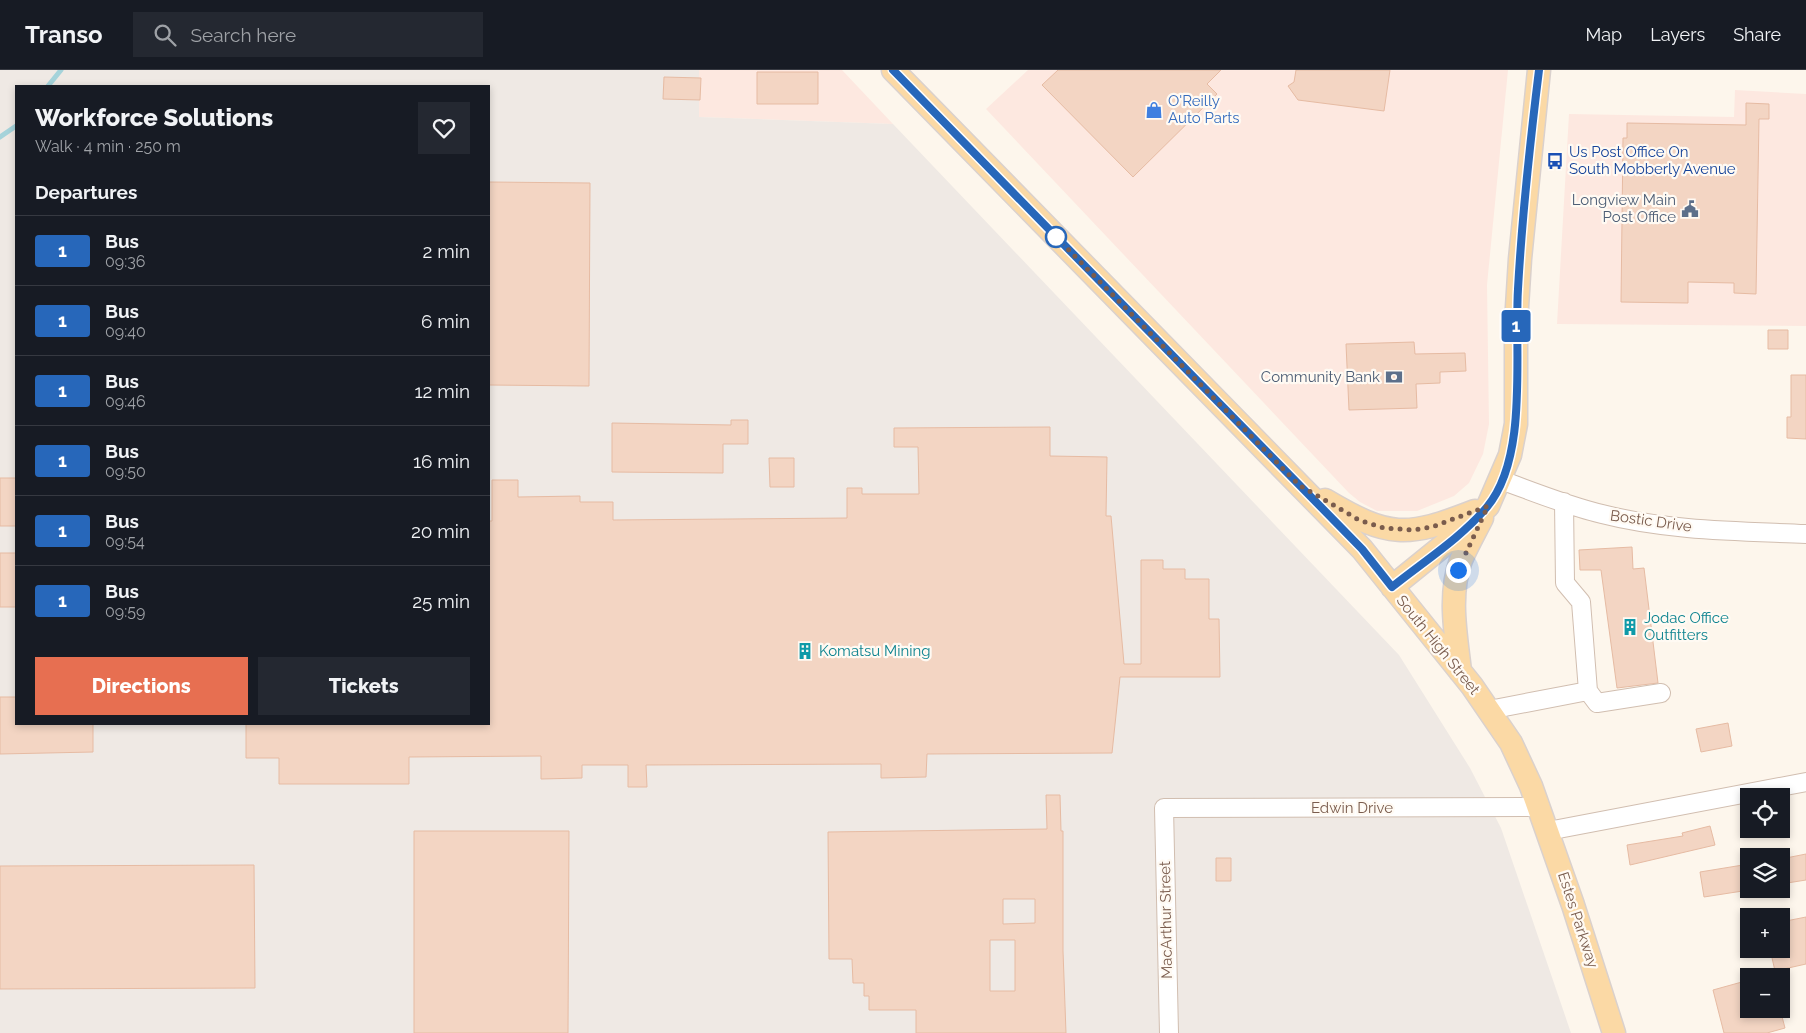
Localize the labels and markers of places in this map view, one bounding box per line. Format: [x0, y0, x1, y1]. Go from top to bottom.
place label: O'Reilly Auto Parts [1168, 92, 1239, 127]
shop icon: O'Reilly Auto Parts [1144, 100, 1164, 120]
place label: Us Post Office On South Mobberly Avenue [1569, 143, 1736, 178]
bus stop icon: Us Post Office On South Mobberly Avenue [1545, 151, 1565, 171]
place label: Longview Main Post Office [1572, 191, 1676, 226]
public building icon: Longview Main Post Office [1680, 199, 1700, 219]
unlabelled marker [1045, 226, 1067, 248]
bank icon: Community Bank [1384, 367, 1404, 387]
place label: Community Bank [1261, 368, 1380, 386]
place label: Jodac Office Outfitters [1644, 609, 1729, 644]
building icon: Jodac Office Outfitters [1620, 617, 1640, 637]
building icon: Komatsu Mining [795, 641, 815, 661]
place label: Komatsu Mining [819, 642, 930, 660]

